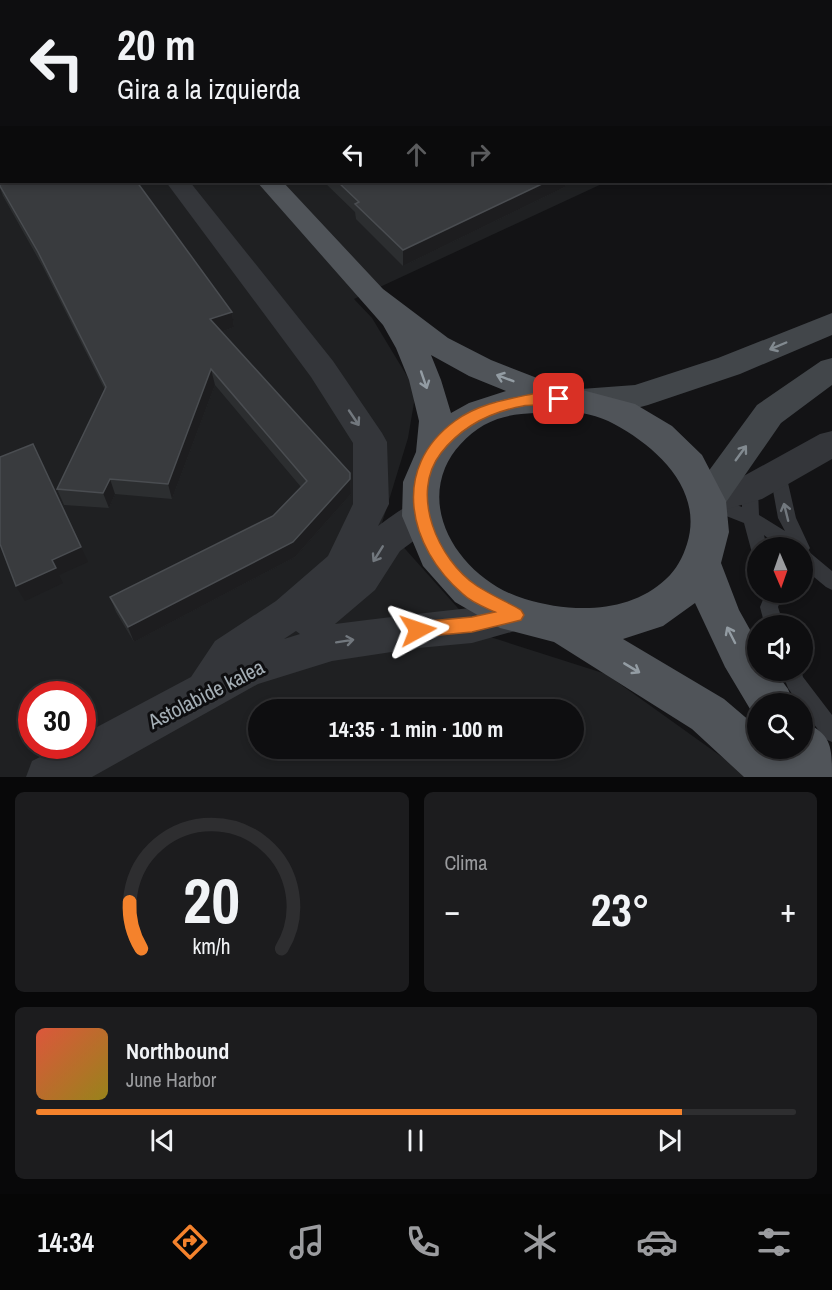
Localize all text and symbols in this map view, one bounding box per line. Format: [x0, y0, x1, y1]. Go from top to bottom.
text: 20 m [117, 17, 196, 73]
icon: left [18, 24, 96, 102]
text: Gira a la izquierda [117, 71, 300, 107]
icon: left [337, 138, 370, 171]
icon: ahead [400, 138, 433, 171]
icon: right [463, 138, 496, 171]
one-way arrow [769, 341, 788, 352]
one-way arrow [420, 370, 431, 388]
one-way arrow [497, 371, 515, 382]
pin [533, 373, 584, 424]
icon: arrive [542, 382, 575, 415]
one-way arrow [349, 409, 361, 426]
one-way arrow [735, 446, 747, 462]
one-way arrow [780, 502, 792, 521]
north arrow [747, 537, 813, 603]
map controls [747, 537, 813, 759]
one-way arrow [371, 546, 384, 563]
position arrow [386, 598, 450, 662]
button: sound [747, 615, 813, 681]
one-way arrow [725, 627, 736, 645]
one-way arrow [335, 635, 354, 646]
street label: Astolabide kalea [142, 652, 270, 736]
one-way arrow [623, 662, 640, 674]
speed limit sign: 30 [18, 681, 96, 759]
button: search [747, 693, 813, 759]
text: 14:35 · 1 min · 100 m [329, 714, 503, 744]
text: Clima [445, 849, 487, 876]
text: 20 [183, 858, 240, 942]
text: 23° [591, 879, 650, 940]
text: − [445, 888, 460, 932]
text: + [780, 888, 796, 932]
text: km/h [193, 932, 231, 961]
text: Northbound [126, 1036, 229, 1066]
text: June Harbor [126, 1066, 216, 1093]
icon: previous [146, 1124, 179, 1157]
icon: pause [399, 1124, 432, 1157]
icon: next [653, 1124, 686, 1157]
icon: directions [169, 1221, 211, 1263]
icon: music [286, 1221, 328, 1263]
icon: phone [402, 1221, 444, 1263]
icon: climate [519, 1221, 561, 1263]
icon: car [636, 1221, 678, 1263]
icon: filters [753, 1221, 795, 1263]
text: 14:34 [37, 1224, 94, 1260]

